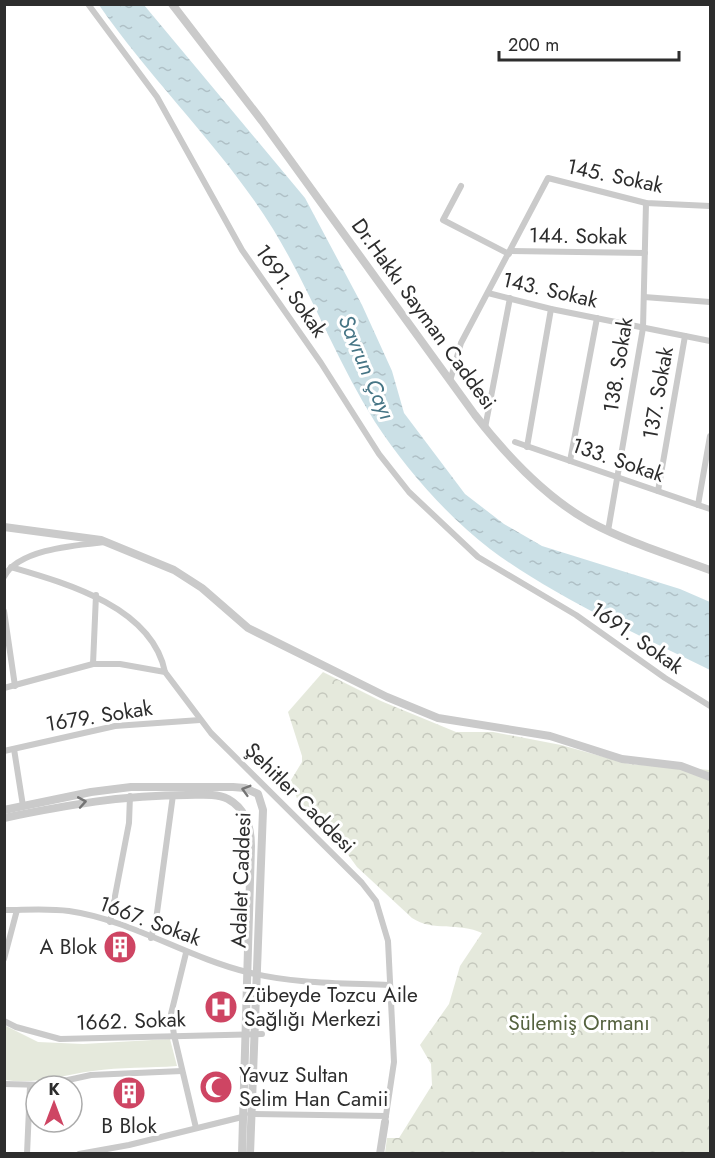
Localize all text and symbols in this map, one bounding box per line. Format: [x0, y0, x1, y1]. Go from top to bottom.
scale bar [499, 24, 679, 62]
text: 200 m [508, 32, 559, 58]
street label: 145. Sokak [564, 151, 667, 201]
street label: Dr.Hakkı Sayman Caddesi [344, 212, 504, 416]
street label: 144. Sokak [529, 220, 628, 252]
street label: 1691. Sokak [248, 238, 334, 344]
street label: 143. Sokak [499, 264, 601, 316]
water label: Savrun Çayı [331, 310, 403, 424]
street label: 138. Sokak [596, 314, 640, 415]
street label: 137. Sokak [635, 344, 681, 442]
street label: 133. Sokak [568, 430, 669, 490]
street label: 1691. Sokak [584, 595, 690, 681]
street label: 1679. Sokak [44, 693, 155, 739]
street label: Şehitler Caddesi [238, 736, 362, 860]
one-way arrow [241, 785, 252, 797]
one-way arrow [78, 797, 87, 809]
street label: Adalet Caddesi [224, 811, 258, 949]
street label: 1667. Sokak [95, 889, 206, 954]
building icon: A Blok [102, 929, 138, 965]
place label: A Blok [40, 932, 98, 962]
place label: Zübeyde Tozcu Aile Sağlığı Merkezi [244, 980, 418, 1034]
hospital icon: Zübeyde Tozcu Aile Sağlığı Merkezi [203, 989, 239, 1025]
street label: 1662. Sokak [76, 1004, 187, 1038]
park label: Sülemiş Ormanı [508, 1008, 650, 1038]
place label: Yavuz Sultan Selim Han Camii [239, 1060, 389, 1114]
mosque icon: Yavuz Sultan Selim Han Camii [198, 1069, 234, 1105]
north arrow [24, 1074, 84, 1134]
building icon: B Blok [111, 1075, 147, 1111]
text: K [48, 1078, 60, 1101]
place label: B Blok [101, 1111, 157, 1141]

